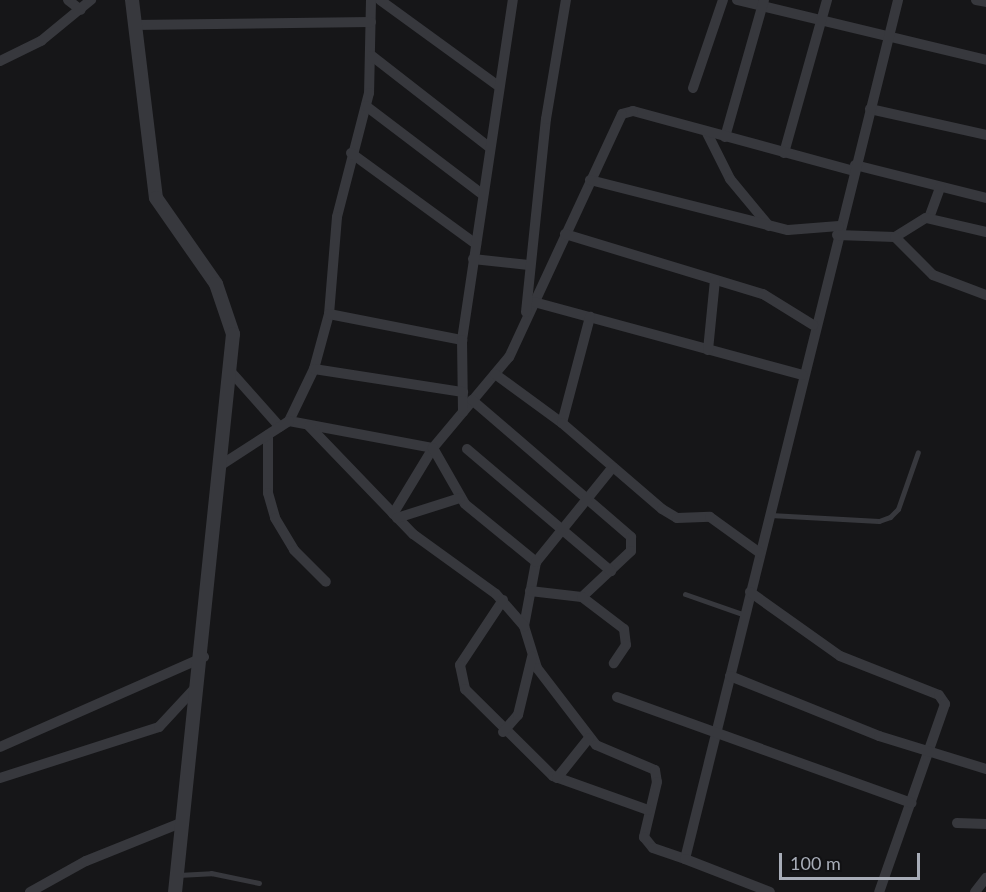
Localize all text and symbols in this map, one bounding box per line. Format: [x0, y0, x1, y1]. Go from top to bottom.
scale bar [782, 841, 923, 879]
text: 100 m [790, 852, 841, 874]

